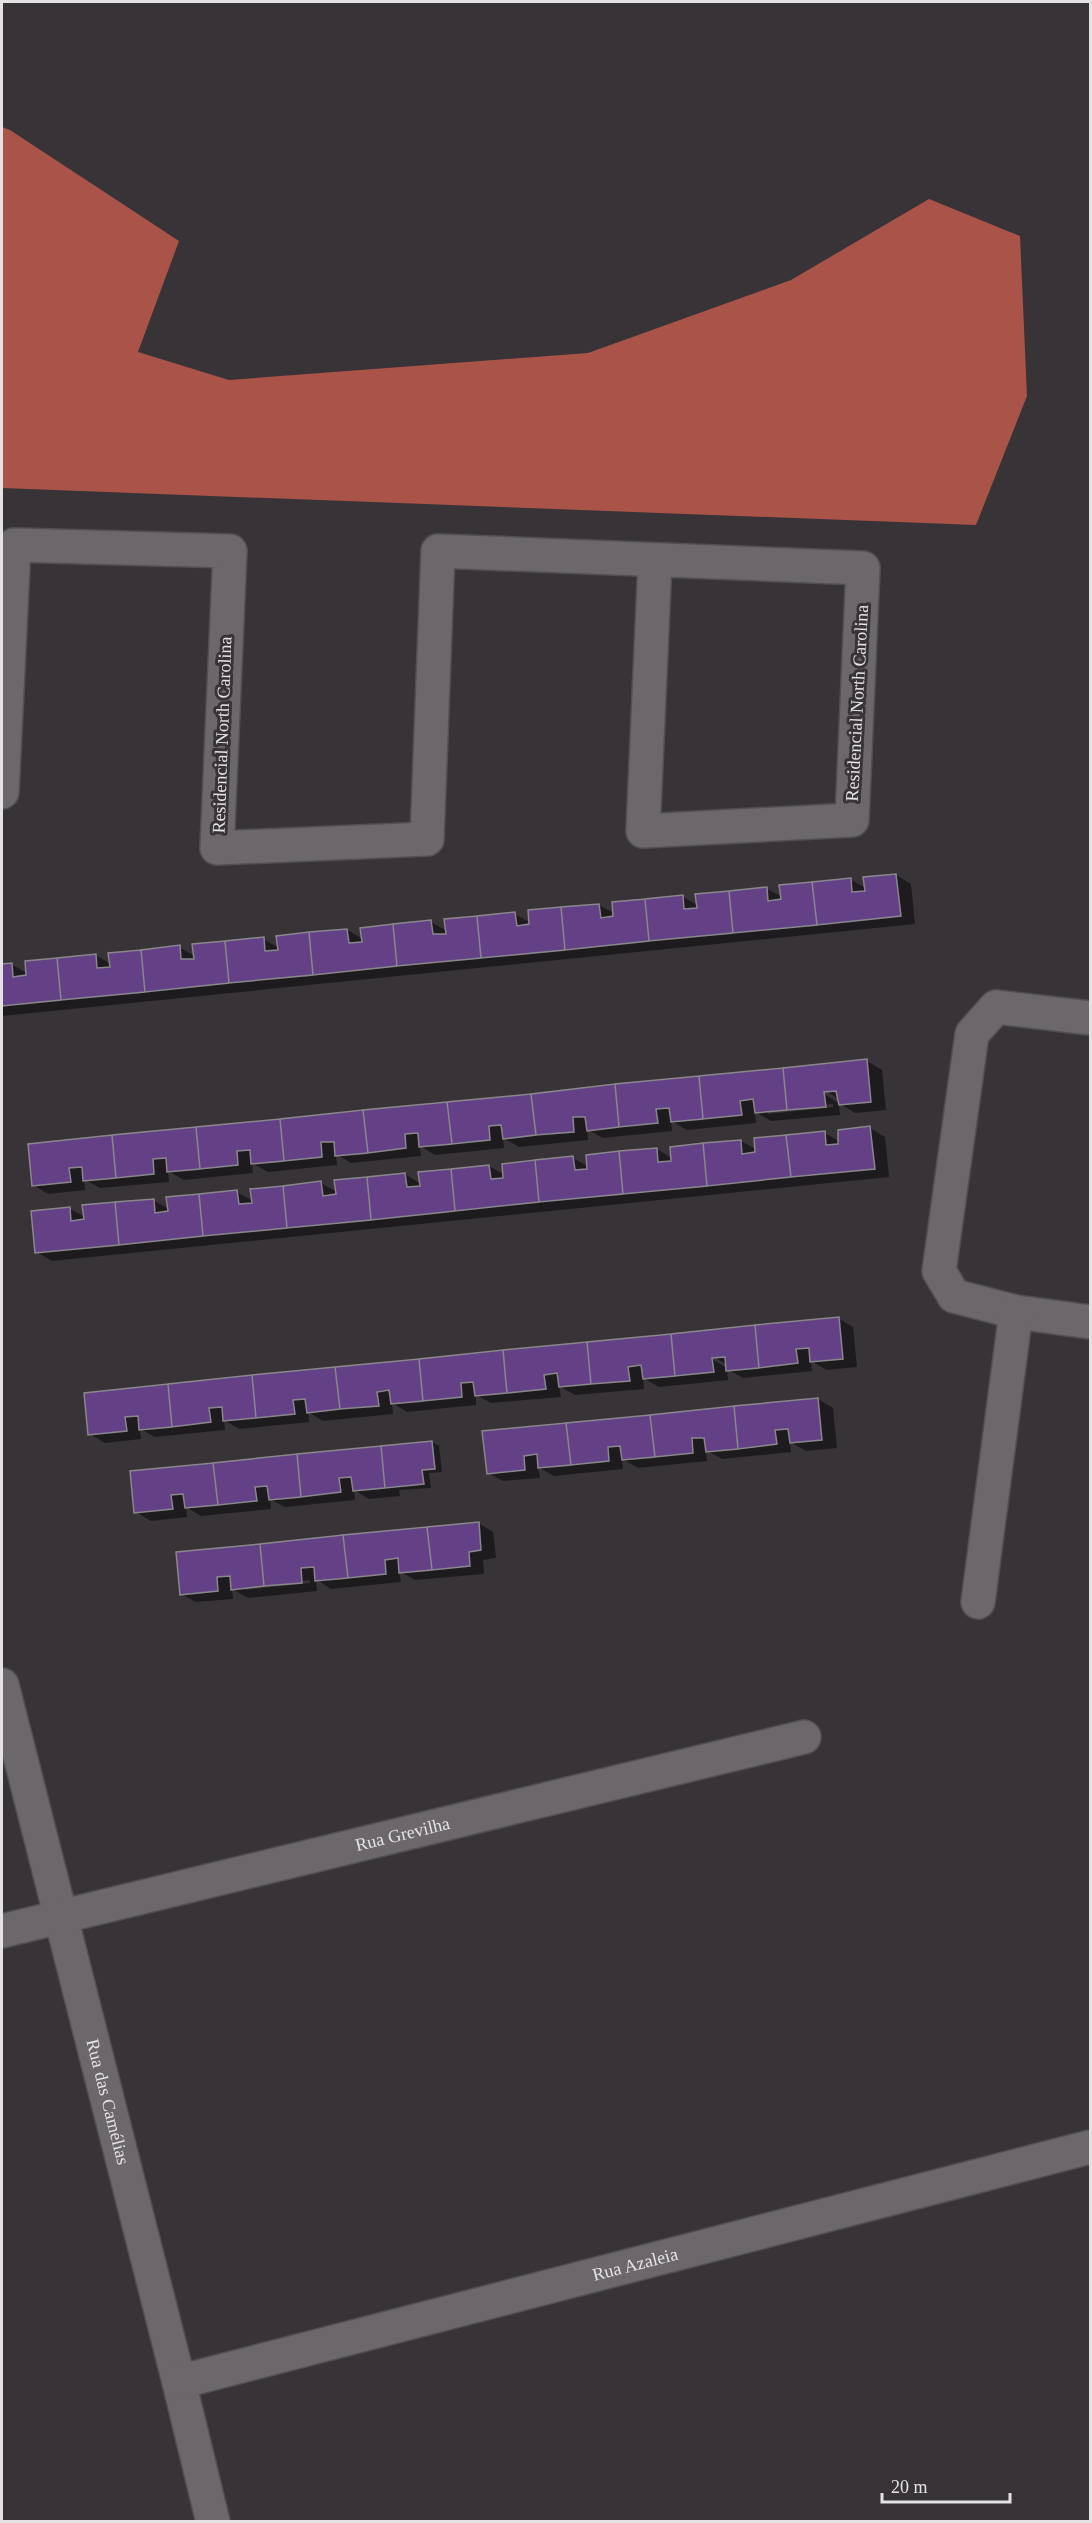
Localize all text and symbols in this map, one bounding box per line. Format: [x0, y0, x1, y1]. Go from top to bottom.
street label: Residencial North Carolina [842, 604, 872, 802]
street label: Residencial North Carolina [209, 636, 235, 834]
street label: Rua Grevilha [353, 1813, 452, 1855]
street label: Rua das Camélias [82, 2037, 133, 2167]
street label: Rua Azaleia [590, 2244, 680, 2285]
scale bar [882, 2466, 1010, 2504]
text: 20 m [891, 2477, 928, 2497]

